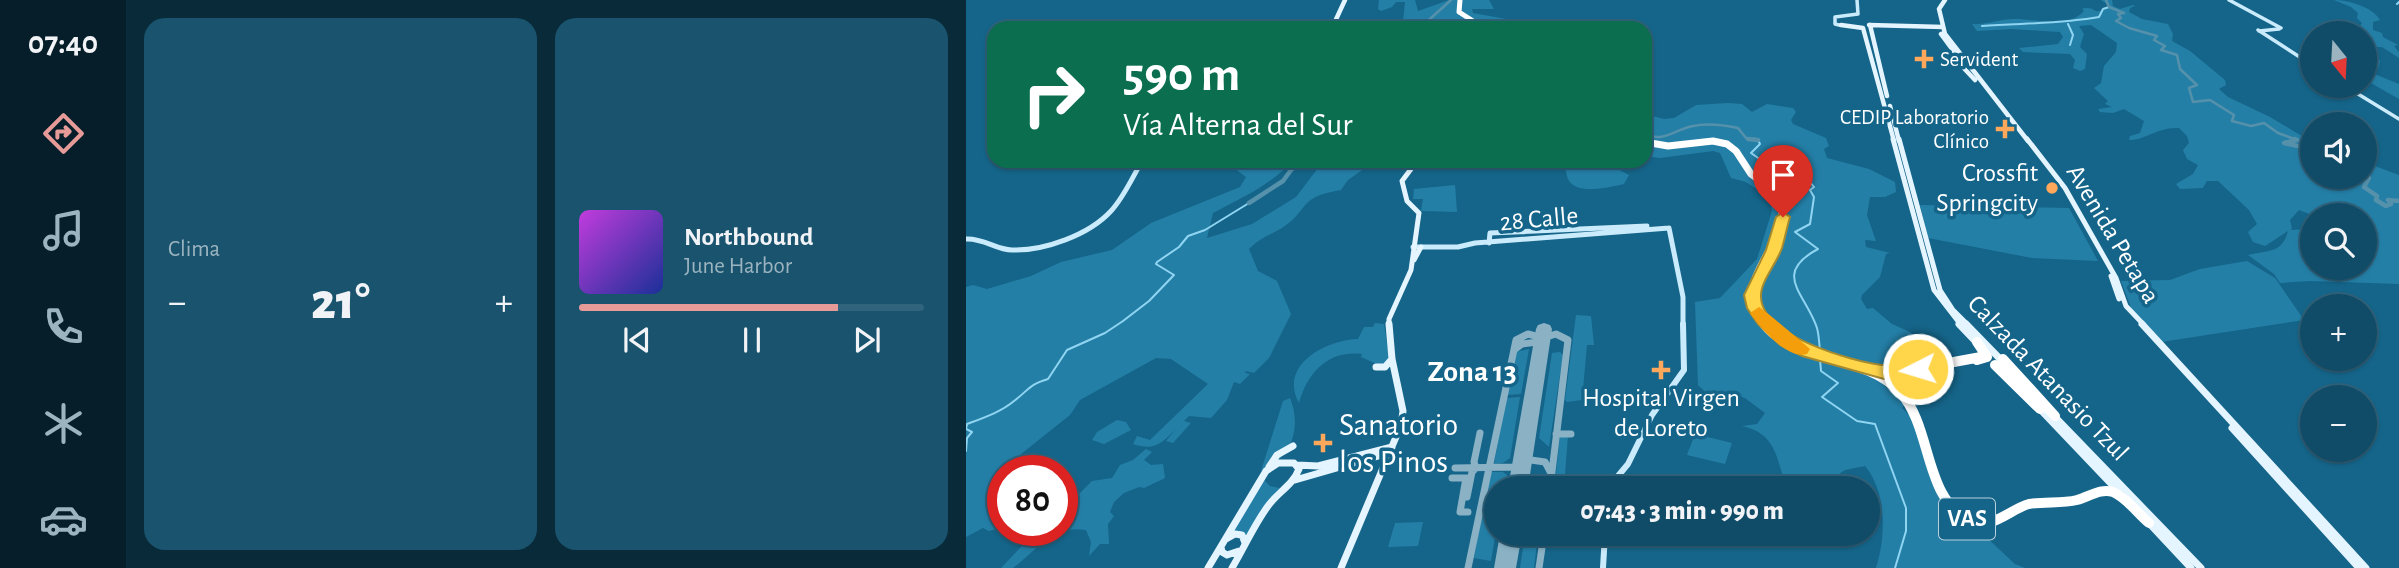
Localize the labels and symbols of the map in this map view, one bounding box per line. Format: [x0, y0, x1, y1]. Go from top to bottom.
north arrow [2300, 21, 2376, 98]
marker: Servident [1914, 49, 1934, 69]
place label: Servident [1940, 49, 2019, 70]
place label: CEDIP Laboratorio Clínico [1840, 107, 1989, 152]
marker: CEDIP Laboratorio Clínico [1995, 119, 2015, 139]
pin [1753, 145, 1813, 217]
place label: Crossfit Springcity [1936, 160, 2038, 216]
street label: Avenida Petapa [2062, 160, 2164, 308]
marker: Crossfit Springcity [2044, 180, 2060, 196]
street label: 28 Calle [1499, 203, 1579, 235]
street label: Calzada Atanasio Tzul [1963, 290, 2133, 466]
position arrow [1881, 332, 1955, 406]
district label: Zona 13 [1427, 357, 1517, 387]
marker: Hospital Virgen de Loreto [1651, 360, 1671, 380]
place label: Hospital Virgen de Loreto [1582, 385, 1740, 441]
place label: Sanatorio los Pinos [1339, 409, 1458, 478]
marker: Sanatorio los Pinos [1313, 433, 1333, 453]
speed limit sign: 80 [987, 455, 1078, 546]
road number: VAS [1939, 498, 1995, 540]

